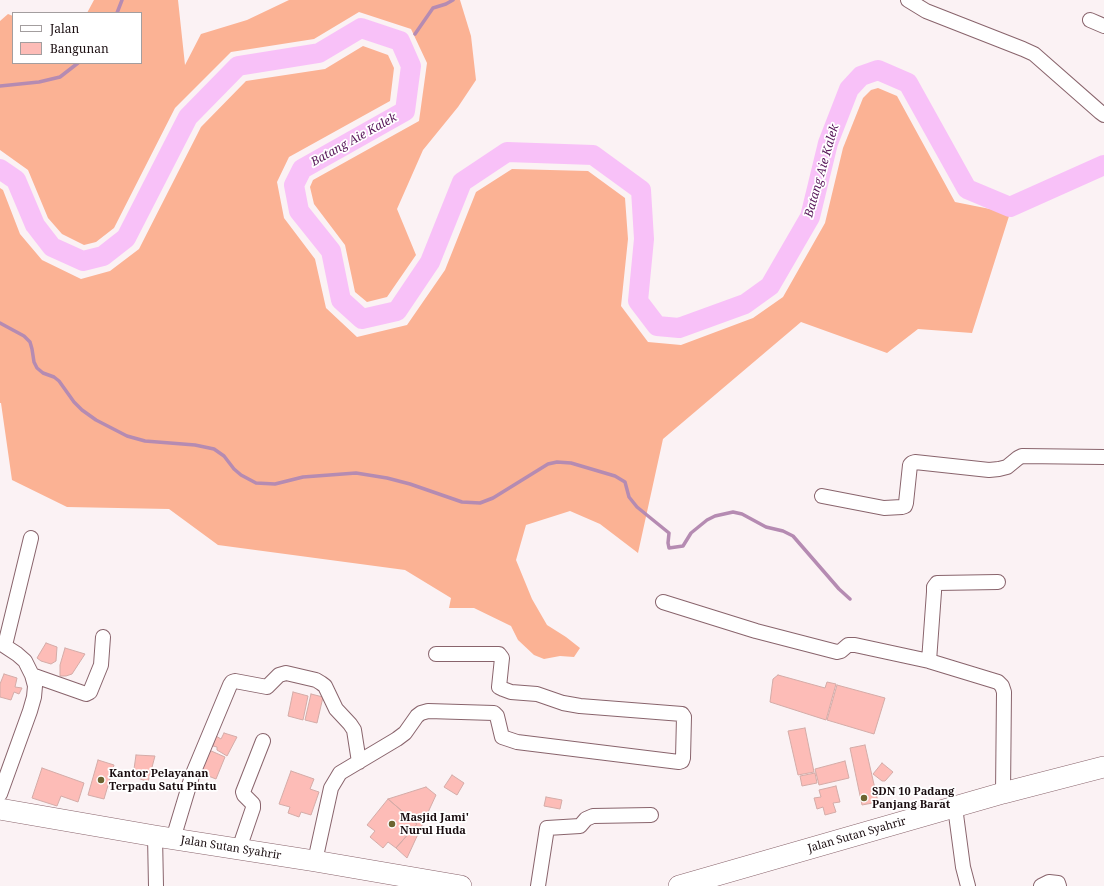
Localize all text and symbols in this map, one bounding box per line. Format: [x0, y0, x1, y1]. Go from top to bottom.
legend [12, 12, 142, 64]
text: Jalan [50, 20, 79, 37]
text: Bangunan [50, 40, 109, 57]
water label: Batang Aie Kalek [309, 110, 399, 170]
water label: Batang Aie Kalek [802, 123, 842, 219]
place label: Kantor Pelayanan Terpadu Satu Pintu [109, 767, 216, 793]
marker: Kantor Pelayanan Terpadu Satu Pintu [96, 775, 106, 785]
place label: SDN 10 Padang Panjang Barat [872, 785, 954, 811]
marker: SDN 10 Padang Panjang Barat [859, 793, 869, 803]
place label: Masjid Jami' Nurul Huda [400, 811, 469, 837]
street label: Jalan Sutan Syahrir [806, 815, 908, 855]
marker: Masjid Jami' Nurul Huda [387, 819, 397, 829]
street label: Jalan Sutan Syahrir [180, 834, 282, 862]

